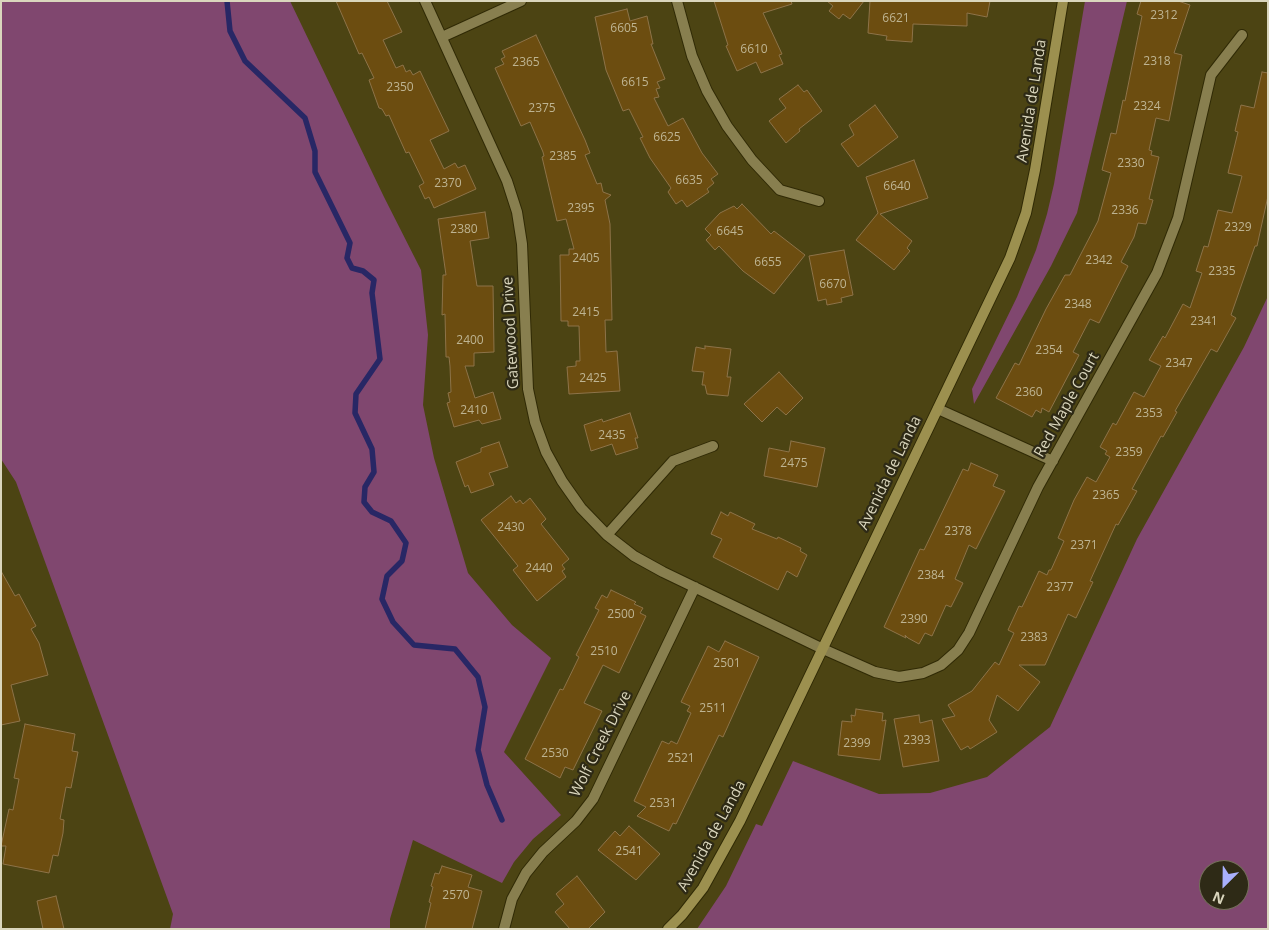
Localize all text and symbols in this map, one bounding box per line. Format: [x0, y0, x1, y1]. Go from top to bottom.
house number: 2312 [1150, 9, 1178, 23]
house number: 6621 [882, 12, 910, 26]
house number: 6605 [610, 22, 638, 36]
street label: Avenida de Landa [1013, 38, 1051, 164]
house number: 6610 [740, 43, 768, 57]
house number: 2318 [1143, 55, 1171, 69]
house number: 2365 [512, 56, 540, 70]
house number: 6615 [621, 76, 649, 90]
house number: 2350 [386, 81, 414, 95]
house number: 2324 [1133, 100, 1161, 114]
house number: 2375 [528, 102, 556, 116]
house number: 6625 [653, 131, 681, 145]
house number: 2385 [549, 150, 577, 164]
house number: 2330 [1117, 157, 1145, 171]
house number: 6635 [675, 174, 703, 188]
house number: 2370 [434, 177, 462, 191]
house number: 6640 [883, 180, 911, 194]
house number: 2395 [567, 202, 595, 216]
house number: 2336 [1111, 204, 1139, 218]
house number: 2329 [1224, 221, 1252, 235]
house number: 2380 [450, 223, 478, 237]
house number: 6645 [716, 225, 744, 239]
house number: 2405 [572, 252, 600, 266]
house number: 2342 [1085, 254, 1113, 268]
house number: 6655 [754, 256, 782, 270]
house number: 2335 [1208, 265, 1236, 279]
street label: Gatewood Drive [499, 276, 523, 390]
house number: 6670 [819, 278, 847, 292]
house number: 2348 [1064, 298, 1092, 312]
house number: 2415 [572, 306, 600, 320]
house number: 2341 [1190, 315, 1218, 329]
house number: 2400 [456, 334, 484, 348]
house number: 2354 [1035, 344, 1063, 358]
street label: Red Maple Court [1031, 349, 1103, 461]
house number: 2347 [1165, 357, 1193, 371]
house number: 2425 [579, 372, 607, 386]
house number: 2360 [1015, 386, 1043, 400]
house number: 2410 [460, 404, 488, 418]
house number: 2353 [1135, 407, 1163, 421]
street label: Avenida de Landa [855, 413, 925, 533]
house number: 2435 [598, 429, 626, 443]
house number: 2359 [1115, 446, 1143, 460]
house number: 2475 [780, 457, 808, 471]
house number: 2365 [1092, 489, 1120, 503]
house number: 2430 [497, 521, 525, 535]
house number: 2378 [944, 525, 972, 539]
house number: 2371 [1070, 539, 1098, 553]
house number: 2440 [525, 562, 553, 576]
house number: 2384 [917, 569, 945, 583]
house number: 2377 [1046, 581, 1074, 595]
house number: 2500 [607, 608, 635, 622]
house number: 2390 [900, 613, 928, 627]
house number: 2383 [1020, 631, 1048, 645]
house number: 2510 [590, 645, 618, 659]
house number: 2501 [713, 657, 741, 671]
street label: Wolf Creek Drive [567, 688, 635, 800]
house number: 2511 [699, 702, 727, 716]
house number: 2393 [903, 734, 931, 748]
house number: 2399 [843, 737, 871, 751]
house number: 2530 [541, 747, 569, 761]
house number: 2521 [667, 752, 695, 766]
street label: Avenida de Landa [674, 777, 750, 895]
house number: 2531 [649, 797, 677, 811]
house number: 2541 [615, 845, 643, 859]
north arrow [1199, 860, 1249, 910]
text: N [1209, 887, 1227, 909]
house number: 2570 [442, 889, 470, 903]

